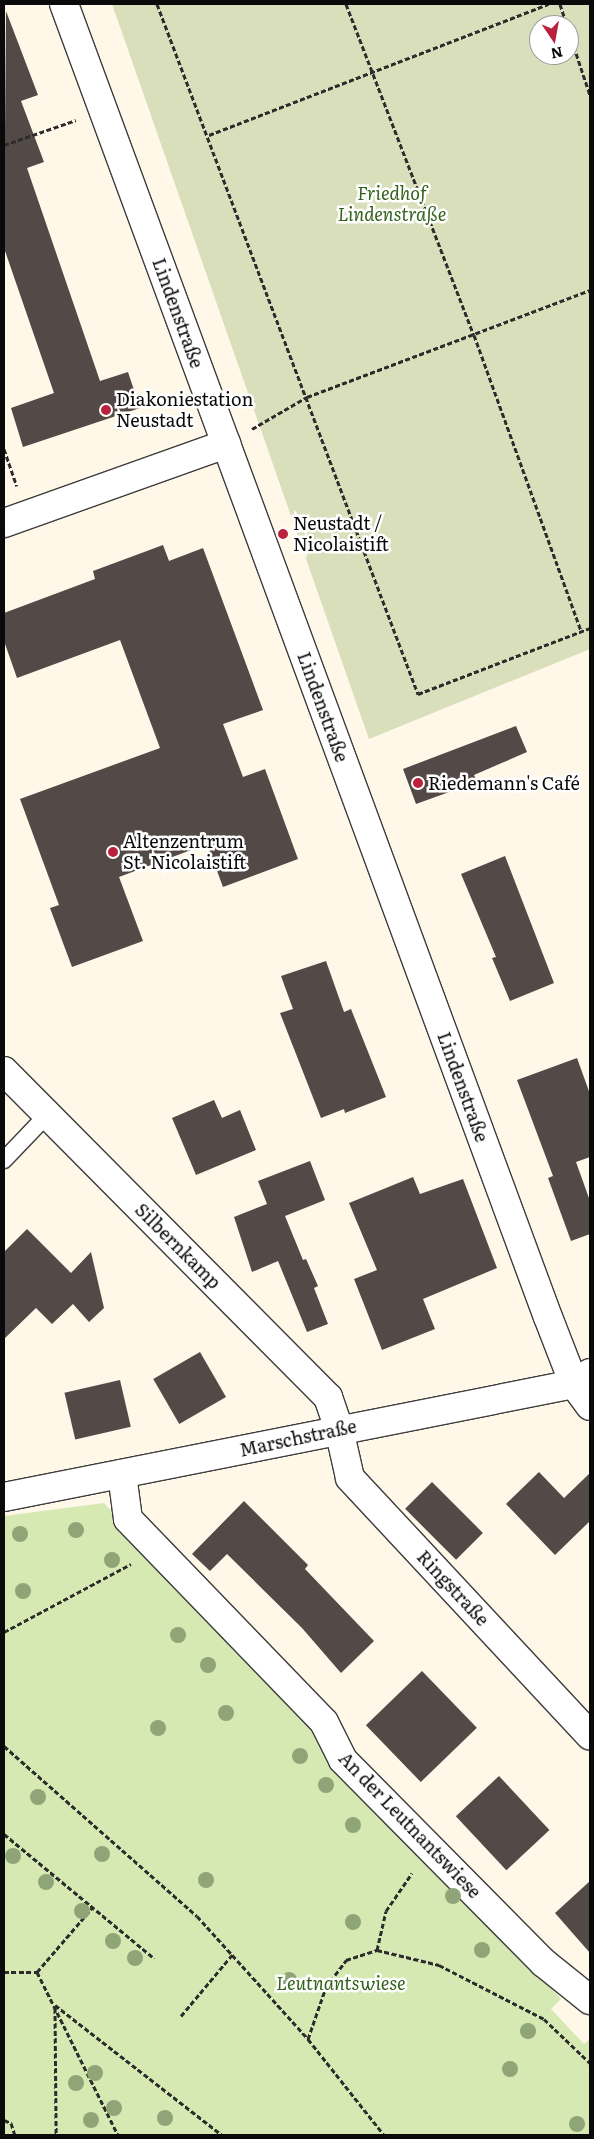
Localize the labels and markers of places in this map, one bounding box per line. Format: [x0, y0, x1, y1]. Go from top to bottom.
place label: Diakoniestation Neustadt [116, 389, 253, 432]
marker: Diakoniestation Neustadt [100, 404, 112, 416]
place label: Neustadt / Nicolaistift [293, 513, 389, 556]
marker: Neustadt / Nicolaistift [277, 528, 289, 540]
place label: Riedemann's Café [428, 772, 580, 794]
marker: Riedemann's Café [412, 777, 424, 789]
place label: Altenzentrum St. Nicolaistift [123, 831, 246, 874]
marker: Altenzentrum St. Nicolaistift [107, 846, 119, 858]

